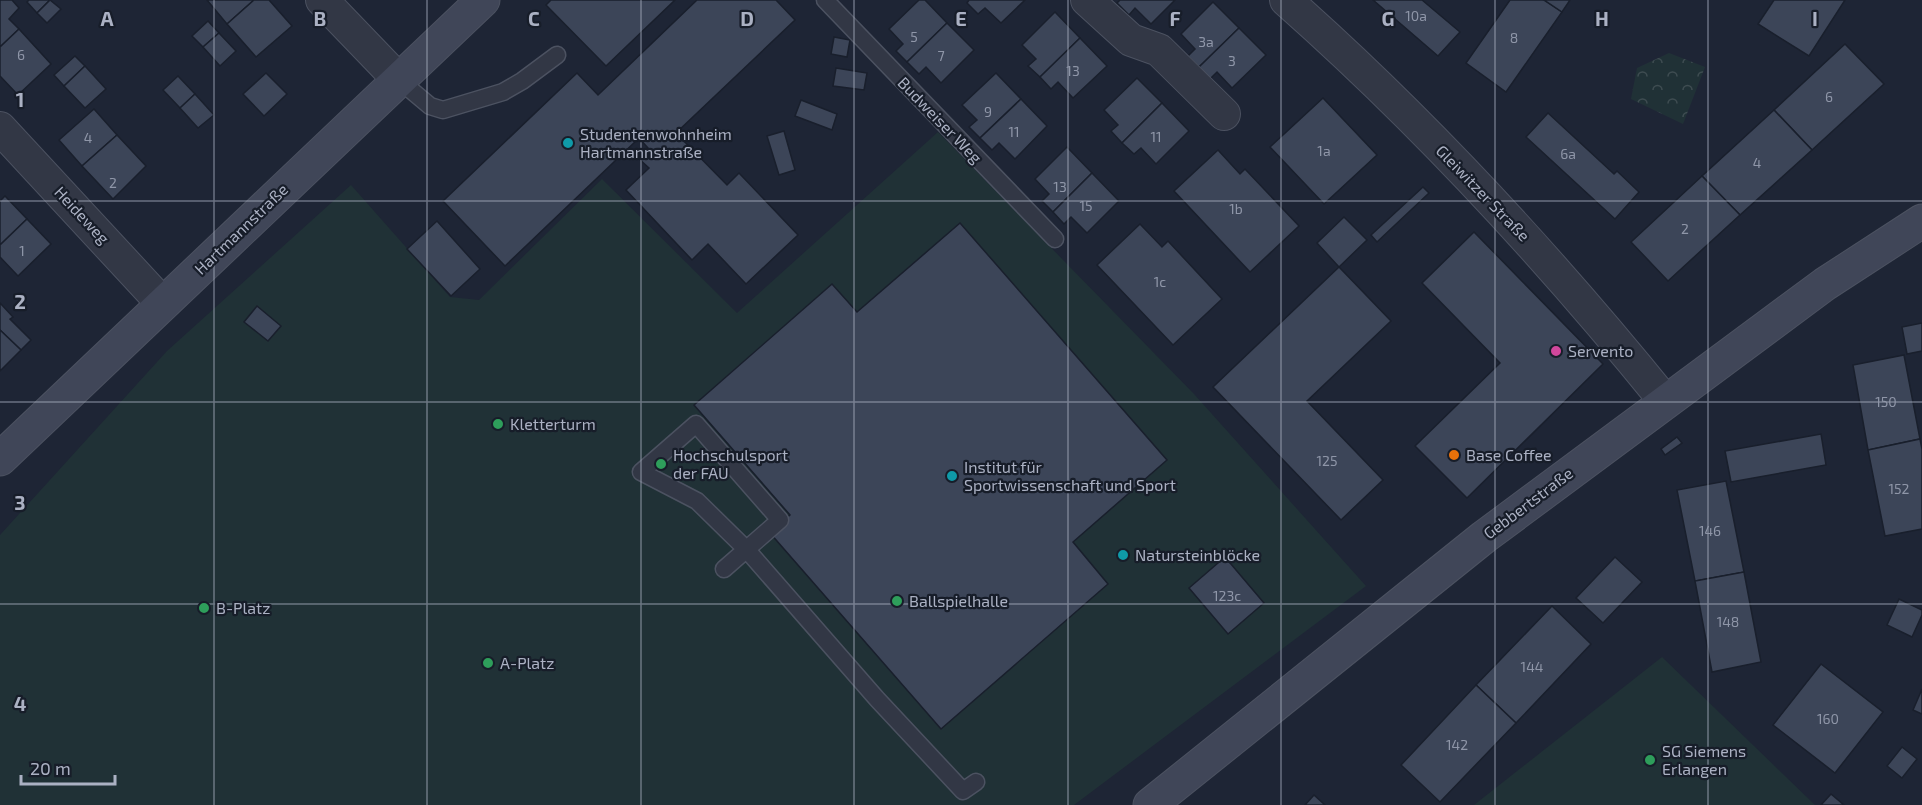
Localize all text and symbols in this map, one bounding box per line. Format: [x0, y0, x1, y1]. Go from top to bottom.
text: A [100, 6, 114, 30]
text: B [314, 6, 326, 30]
text: C [528, 6, 540, 30]
text: D [740, 6, 754, 30]
text: E [955, 6, 967, 30]
text: F [1169, 6, 1181, 30]
text: G [1382, 6, 1394, 30]
text: H [1595, 6, 1609, 30]
text: I [1812, 6, 1818, 30]
house number: 10a [1405, 7, 1427, 24]
house number: 5 [910, 28, 918, 45]
house number: 8 [1510, 29, 1518, 46]
house number: 3a [1198, 33, 1214, 50]
house number: 6 [17, 46, 25, 63]
house number: 7 [937, 47, 945, 64]
house number: 3 [1228, 52, 1236, 69]
house number: 13 [1066, 62, 1080, 79]
street label: Budweiser Weg [894, 73, 986, 167]
text: 1 [16, 87, 24, 111]
house number: 6 [1825, 88, 1833, 105]
house number: 9 [984, 103, 992, 120]
house number: 11 [1008, 123, 1020, 140]
place label: Studentenwohnheim Hartmannstraße [580, 124, 732, 161]
house number: 11 [1150, 128, 1162, 145]
house number: 4 [84, 129, 92, 146]
marker: Studentenwohnheim Hartmannstraße [561, 136, 575, 150]
street label: Gleiwitzer Straße [1433, 141, 1534, 245]
house number: 1a [1317, 142, 1331, 159]
house number: 6a [1560, 145, 1576, 162]
house number: 4 [1753, 154, 1761, 171]
house number: 2 [109, 174, 117, 191]
house number: 13 [1053, 178, 1067, 195]
street label: Hartmannstraße [190, 179, 291, 278]
street label: Heideweg [51, 182, 114, 247]
house number: 15 [1079, 197, 1093, 214]
house number: 1b [1229, 200, 1243, 217]
house number: 2 [1681, 220, 1689, 237]
house number: 1 [19, 242, 25, 259]
house number: 1c [1154, 273, 1166, 290]
text: 2 [14, 289, 26, 313]
place label: Servento [1568, 341, 1633, 360]
marker: Servento [1549, 344, 1563, 358]
house number: 150 [1875, 393, 1897, 410]
place label: Kletterturm [510, 414, 596, 433]
marker: Kletterturm [491, 417, 505, 431]
place label: Hochschulsport der FAU [673, 445, 788, 482]
place label: Base Coffee [1466, 445, 1552, 464]
marker: Base Coffee [1447, 448, 1461, 462]
house number: 125 [1317, 452, 1337, 469]
marker: Hochschulsport der FAU [654, 457, 668, 471]
place label: Institut für Sportwissenschaft und Sport [964, 457, 1176, 494]
street label: Gebbertstraße [1479, 463, 1576, 542]
marker: Institut für Sportwissenschaft und Sport [945, 469, 959, 483]
house number: 152 [1889, 480, 1910, 497]
text: 3 [14, 490, 26, 514]
house number: 146 [1699, 522, 1721, 539]
place label: Natursteinblöcke [1135, 545, 1260, 564]
marker: Natursteinblöcke [1116, 548, 1130, 562]
house number: 123c [1213, 587, 1241, 604]
place label: Ballspielhalle [909, 591, 1008, 610]
marker: Ballspielhalle [890, 594, 904, 608]
place label: B-Platz [216, 598, 270, 617]
marker: B-Platz [197, 601, 211, 615]
house number: 148 [1717, 613, 1739, 630]
place label: A-Platz [500, 653, 554, 672]
marker: A-Platz [481, 656, 495, 670]
house number: 144 [1521, 658, 1543, 675]
text: 4 [14, 691, 27, 715]
house number: 160 [1817, 710, 1839, 727]
house number: 142 [1446, 736, 1468, 753]
place label: SG Siemens Erlangen [1662, 741, 1746, 778]
scale bar [21, 748, 116, 786]
marker: SG Siemens Erlangen [1643, 753, 1657, 767]
text: 20 m [30, 757, 71, 779]

